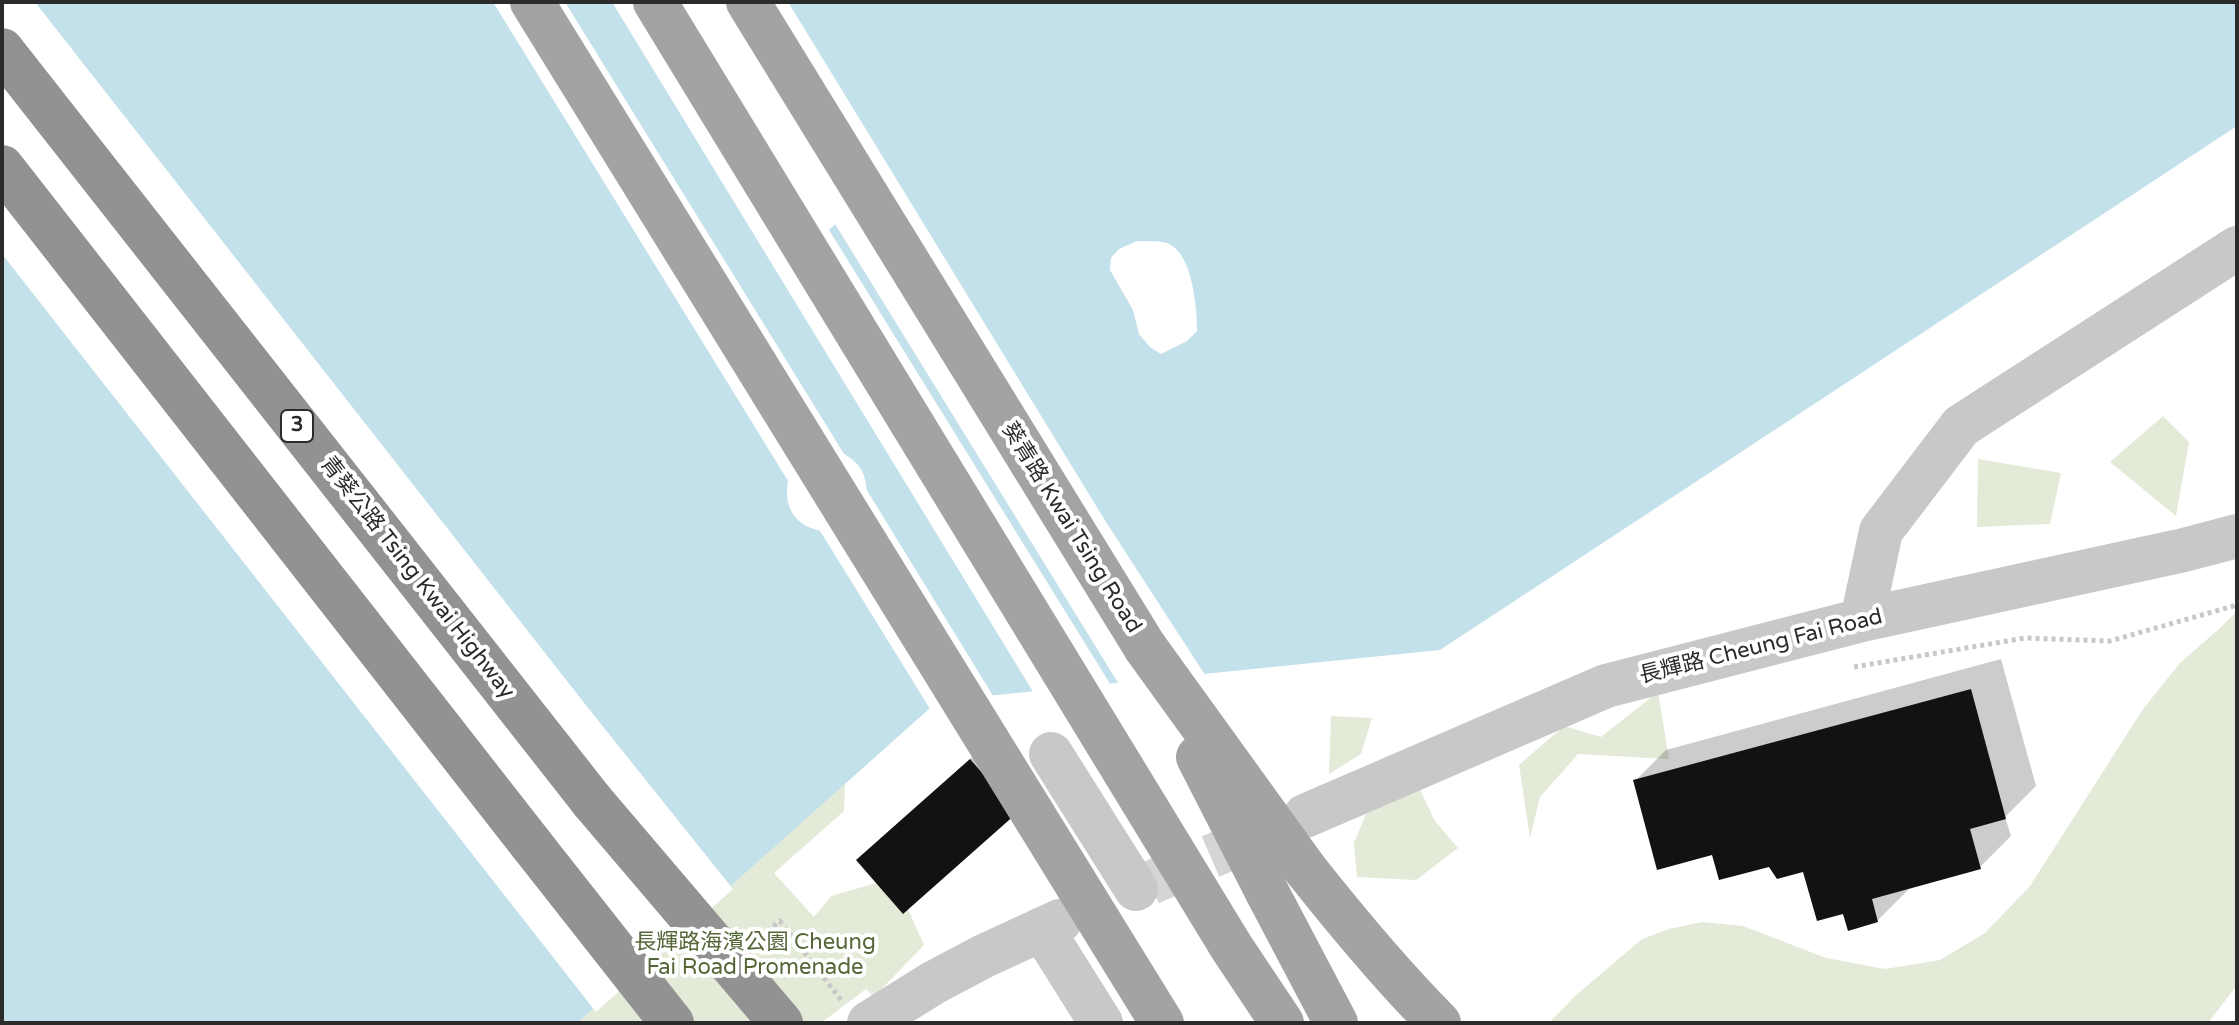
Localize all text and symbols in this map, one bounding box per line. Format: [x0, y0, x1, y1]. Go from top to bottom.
road number: 3 [281, 410, 313, 442]
street label: 葵青路 Kwai Tsing Road [995, 418, 1147, 638]
street label: 青葵公路 Tsing Kwai Highway [314, 452, 520, 704]
street label: 長輝路 Cheung Fai Road [1637, 604, 1885, 690]
park label: 長輝路海濱公園 Cheung Fai Road Promenade [634, 930, 876, 982]

